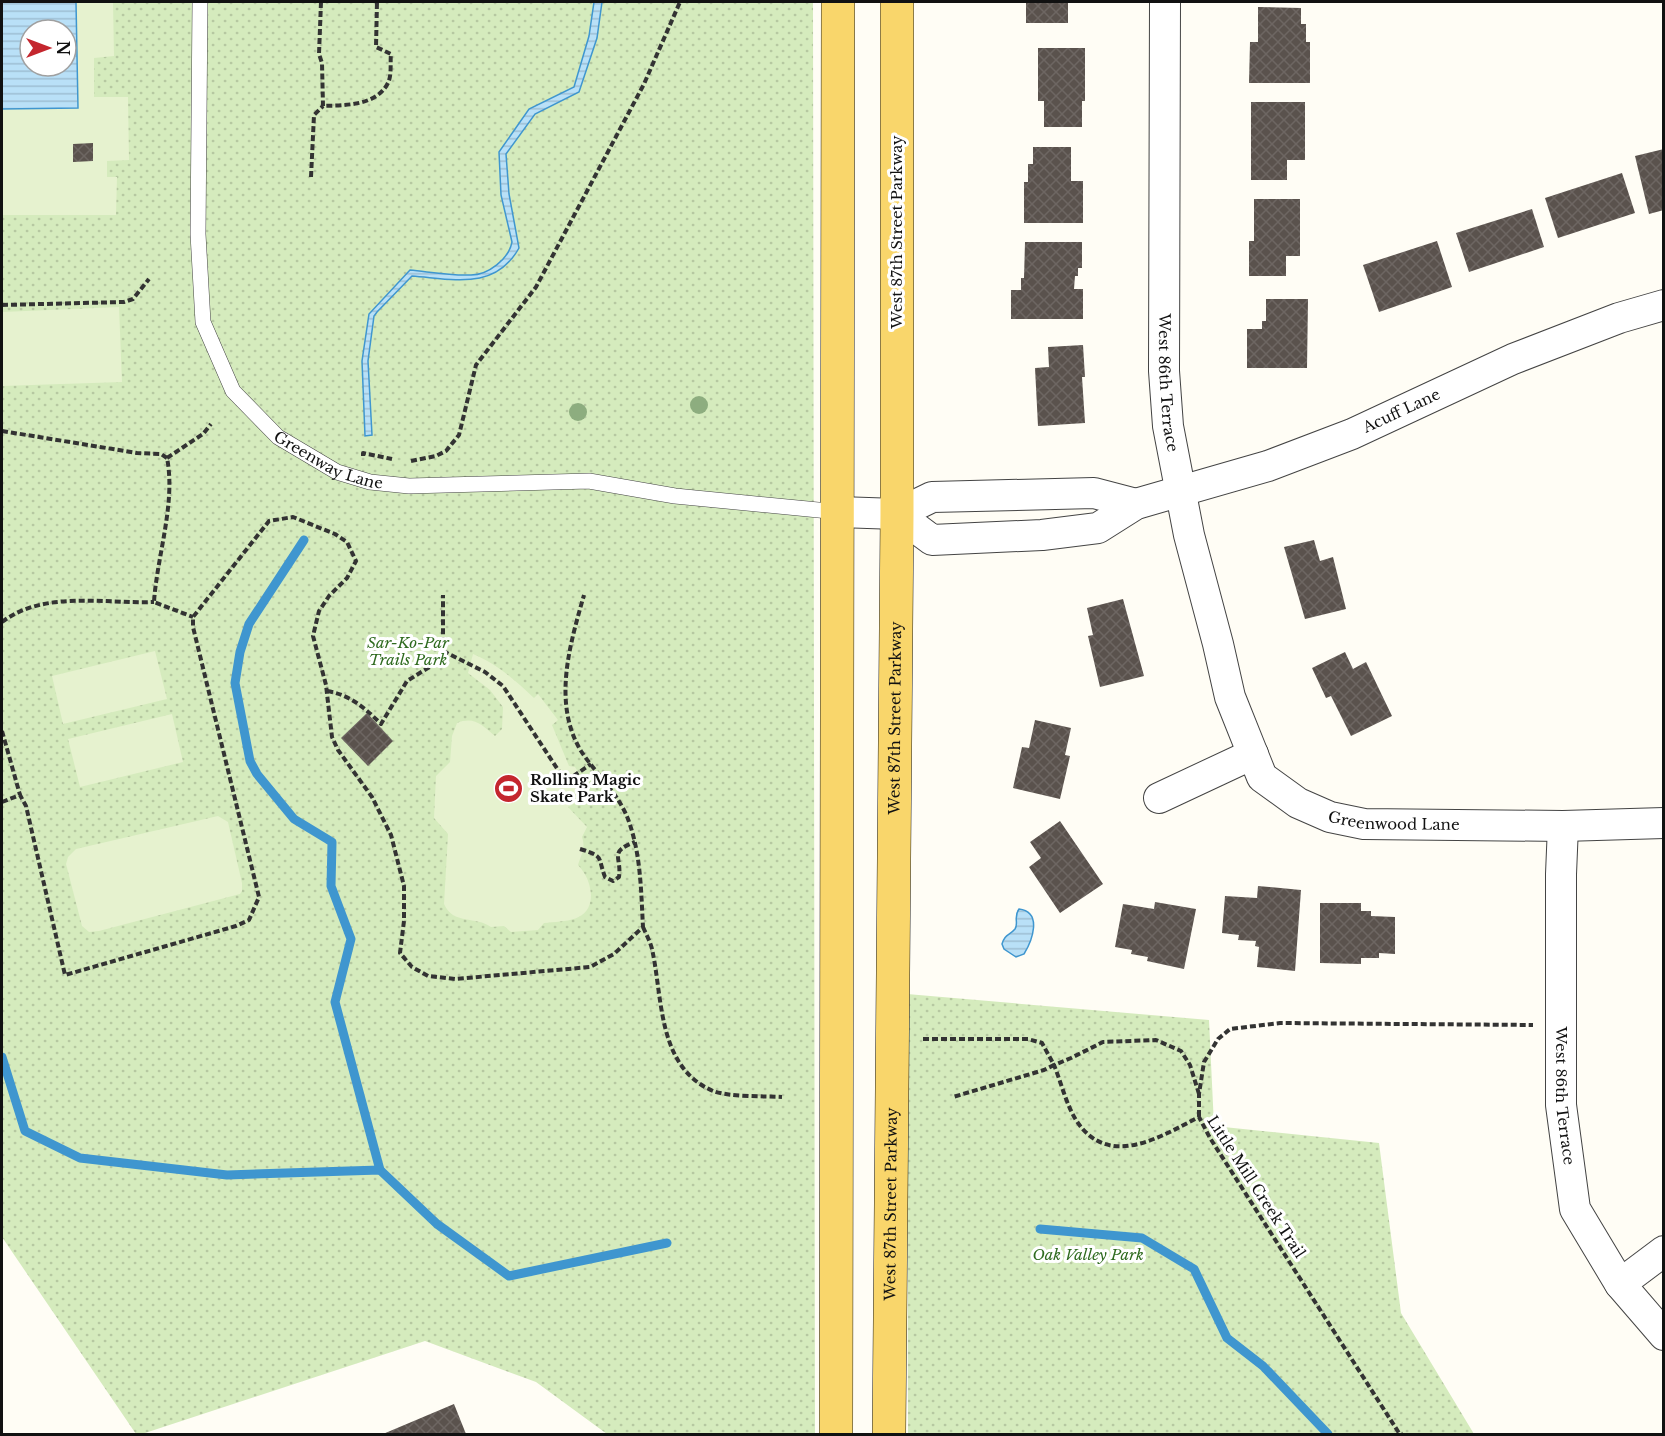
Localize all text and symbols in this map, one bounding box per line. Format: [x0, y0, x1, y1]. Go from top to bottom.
north arrow [18, 18, 78, 78]
text: N [53, 40, 73, 56]
street label: West 87th Street Parkway [887, 135, 906, 330]
street label: West 86th Terrace [1155, 313, 1183, 454]
street label: Acuff Lane [1359, 384, 1443, 437]
street label: Greenway Lane [270, 427, 384, 492]
street label: West 87th Street Parkway [884, 621, 905, 816]
park label: Sar-Ko-Par Trails Park [367, 633, 450, 669]
place label: Rolling Magic Skate Park [530, 770, 641, 806]
sports icon: Rolling Magic Skate Park [493, 773, 525, 805]
street label: Greenwood Lane [1326, 807, 1460, 834]
street label: West 86th Terrace [1552, 1026, 1579, 1166]
street label: West 87th Street Parkway [880, 1107, 901, 1302]
street label: Little Mill Creek Trail [1203, 1112, 1310, 1262]
park label: Oak Valley Park [1032, 1245, 1144, 1264]

